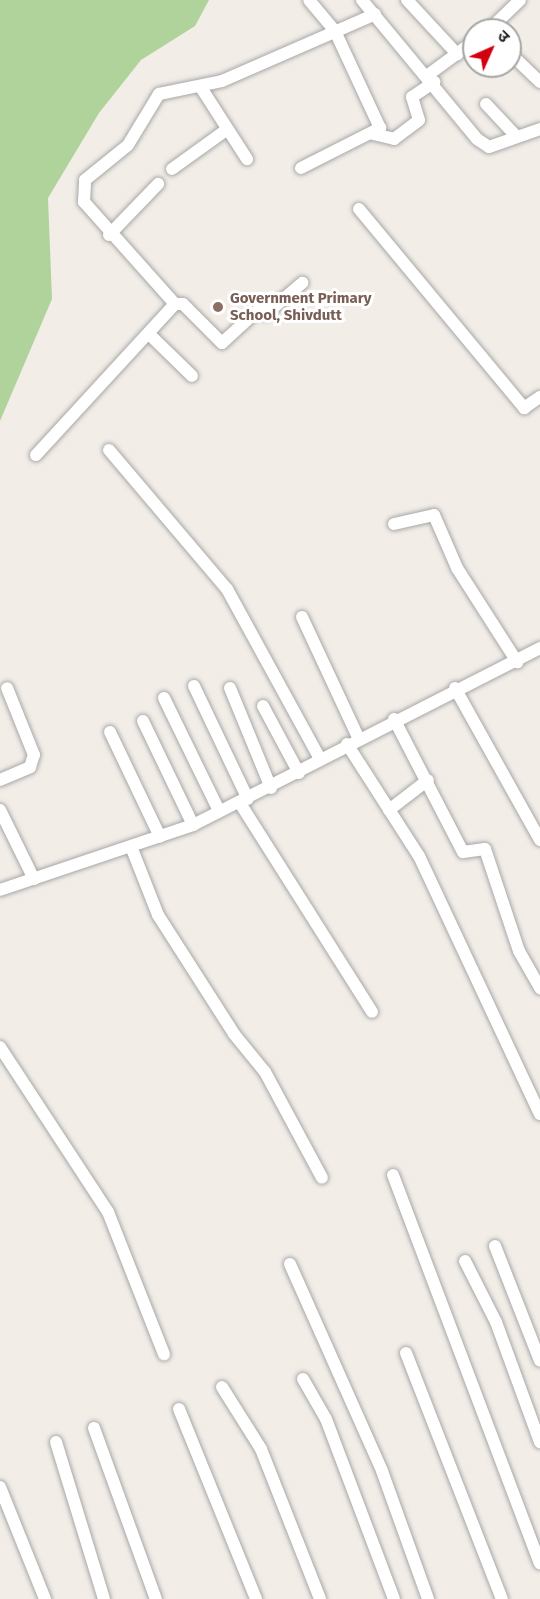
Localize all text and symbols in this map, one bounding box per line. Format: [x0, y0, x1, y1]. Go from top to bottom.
north arrow [462, 18, 522, 78]
text: उ [494, 26, 514, 46]
place label: Government Primary School, Shivdutt [230, 289, 371, 324]
marker: Government Primary School, Shivdutt [211, 300, 225, 314]

